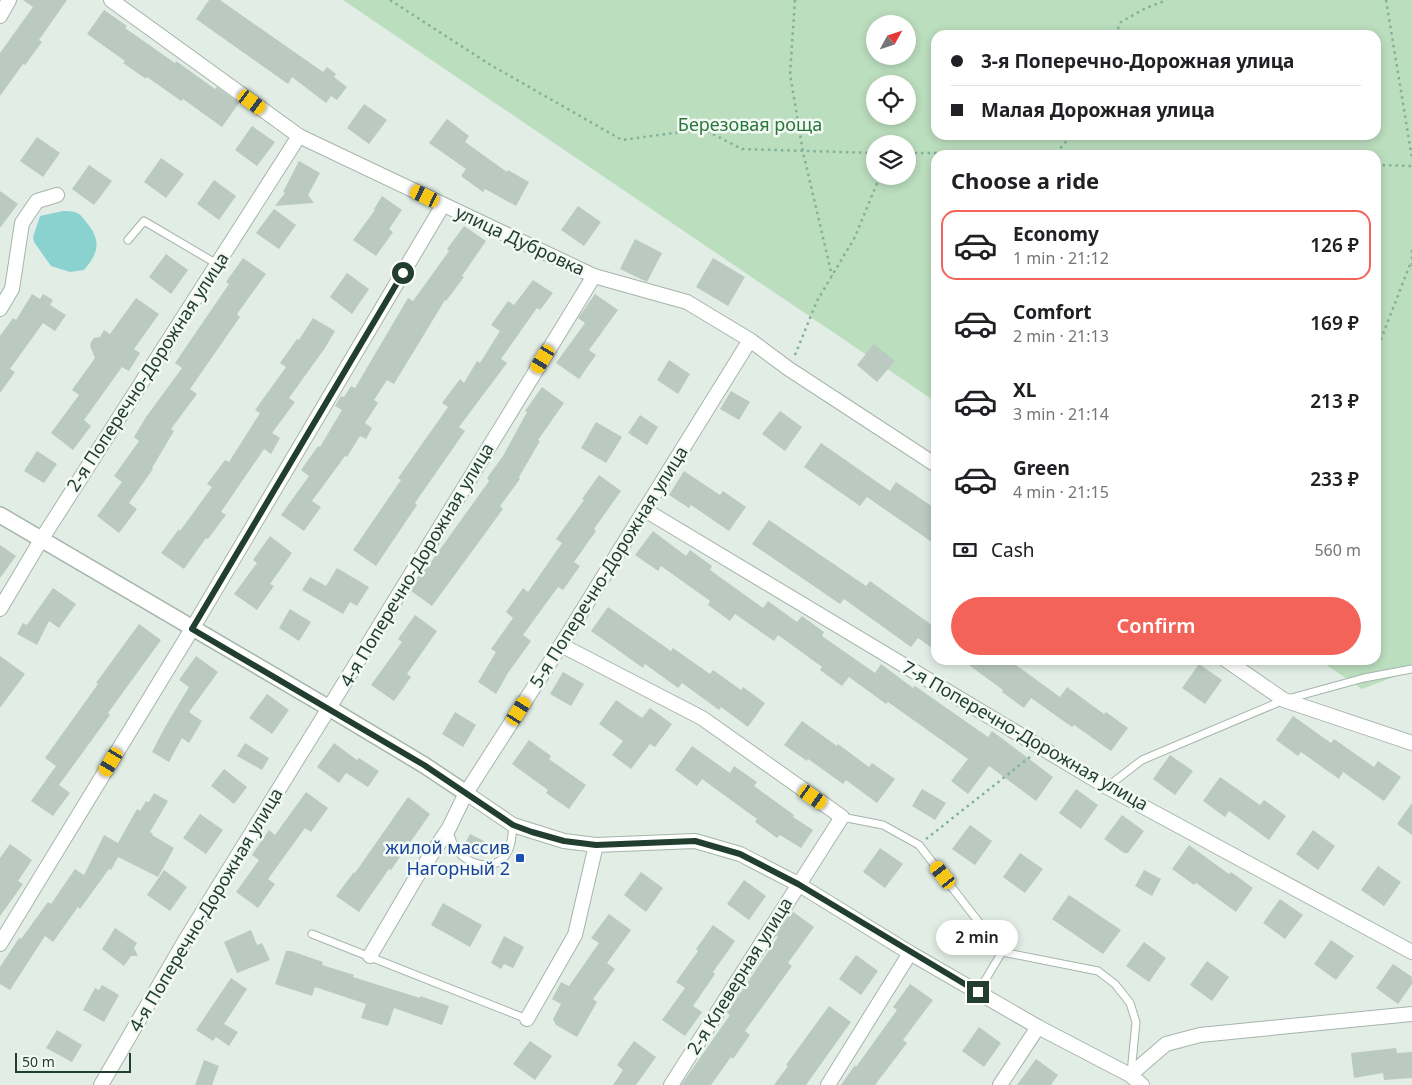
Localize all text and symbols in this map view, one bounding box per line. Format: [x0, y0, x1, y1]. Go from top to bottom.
north arrow [866, 15, 916, 65]
map controls [866, 15, 916, 185]
text: 3-я Поперечно-Дорожная улица [981, 48, 1294, 74]
button: locate [866, 75, 916, 125]
car [235, 87, 268, 117]
text: Малая Дорожная улица [981, 97, 1215, 123]
park label: Березовая роща [678, 112, 822, 136]
button: layers [866, 135, 916, 185]
text: Choose a ride [951, 165, 1099, 195]
car [408, 183, 441, 209]
street label: улица Дубровка [452, 200, 589, 281]
text: Economy [1013, 221, 1099, 247]
icon: car [953, 223, 998, 268]
text: 126 ₽ [1310, 232, 1359, 258]
street label: 2-я Поперечно-Дорожная улица [61, 247, 234, 496]
text: 1 min · 21:12 [1013, 247, 1109, 269]
route start [392, 262, 414, 284]
text: Comfort [1013, 299, 1092, 325]
icon: car [953, 301, 998, 346]
text: 169 ₽ [1310, 310, 1359, 336]
text: 2 min · 21:13 [1013, 325, 1109, 347]
car [528, 342, 557, 376]
text: XL [1013, 377, 1036, 403]
icon: car [953, 379, 998, 424]
text: 213 ₽ [1310, 388, 1359, 414]
text: 3 min · 21:14 [1013, 403, 1109, 425]
street label: 4-я Поперечно-Дорожная улица [334, 438, 499, 691]
street label: 5-я Поперечно-Дорожная улица [524, 441, 693, 692]
text: Green [1013, 455, 1070, 481]
icon: car [953, 457, 998, 502]
text: 233 ₽ [1310, 466, 1359, 492]
text: 4 min · 21:15 [1013, 481, 1109, 503]
icon: cash [951, 536, 979, 564]
text: Cash [991, 537, 1035, 563]
text: 560 m [1314, 539, 1361, 561]
button: Confirm [951, 597, 1361, 655]
street label: 7-я Поперечно-Дорожная улица [898, 655, 1153, 816]
car [504, 694, 533, 728]
car [96, 745, 125, 779]
car [796, 782, 829, 812]
street label: 4-я Поперечно-Дорожная улица [123, 783, 288, 1036]
place label: жилой массив Нагорный 2 [385, 835, 510, 880]
marker: жилой массив Нагорный 2 [514, 852, 526, 864]
car [927, 859, 958, 891]
street label: 2-я Клеверная улица [681, 892, 797, 1059]
callout: 2 min [937, 920, 1019, 954]
text: 2 min [955, 926, 999, 948]
route end [967, 981, 989, 1003]
scale bar [15, 1050, 131, 1073]
text: 50 m [22, 1052, 55, 1071]

